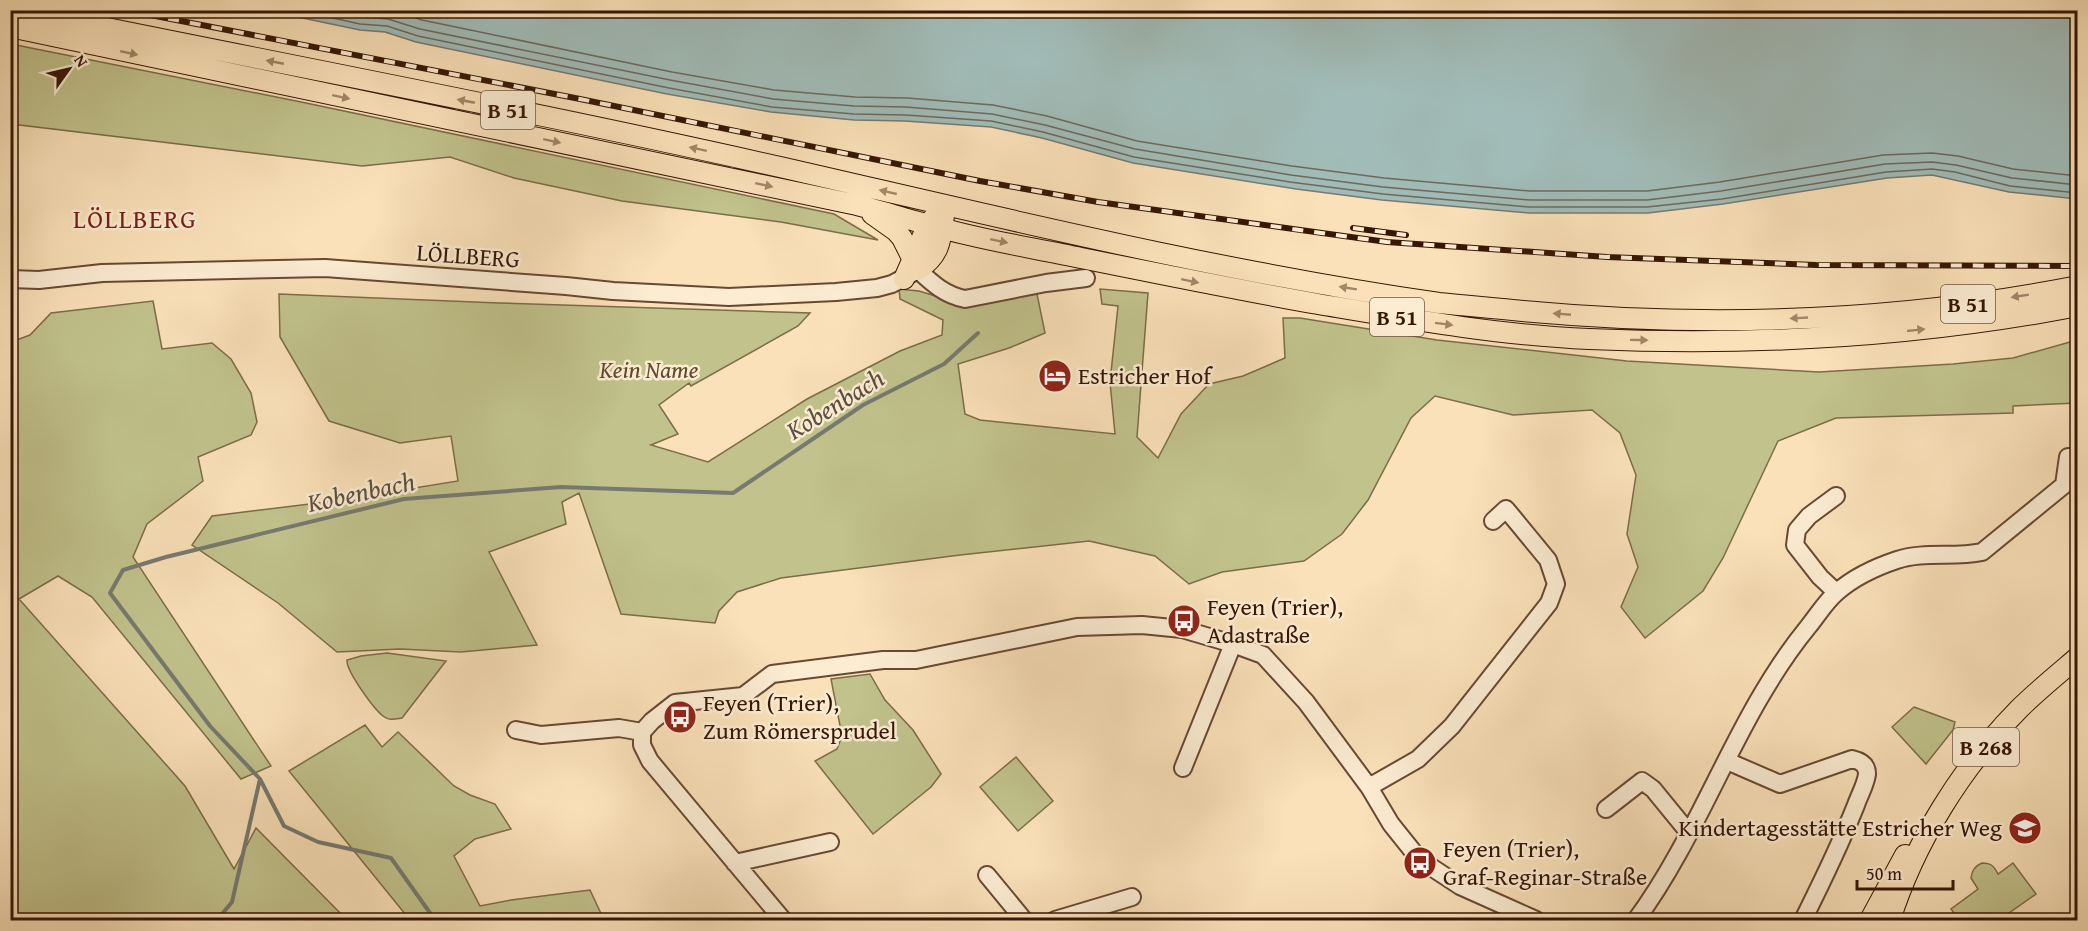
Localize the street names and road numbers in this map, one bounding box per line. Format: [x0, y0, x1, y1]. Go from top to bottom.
road number: B 51 [481, 91, 535, 129]
street label: LÖLLBERG [415, 234, 521, 277]
road number: B 51 [1941, 285, 1995, 323]
road number: B 51 [1370, 298, 1424, 336]
road number: B 268 [1953, 728, 2019, 766]

